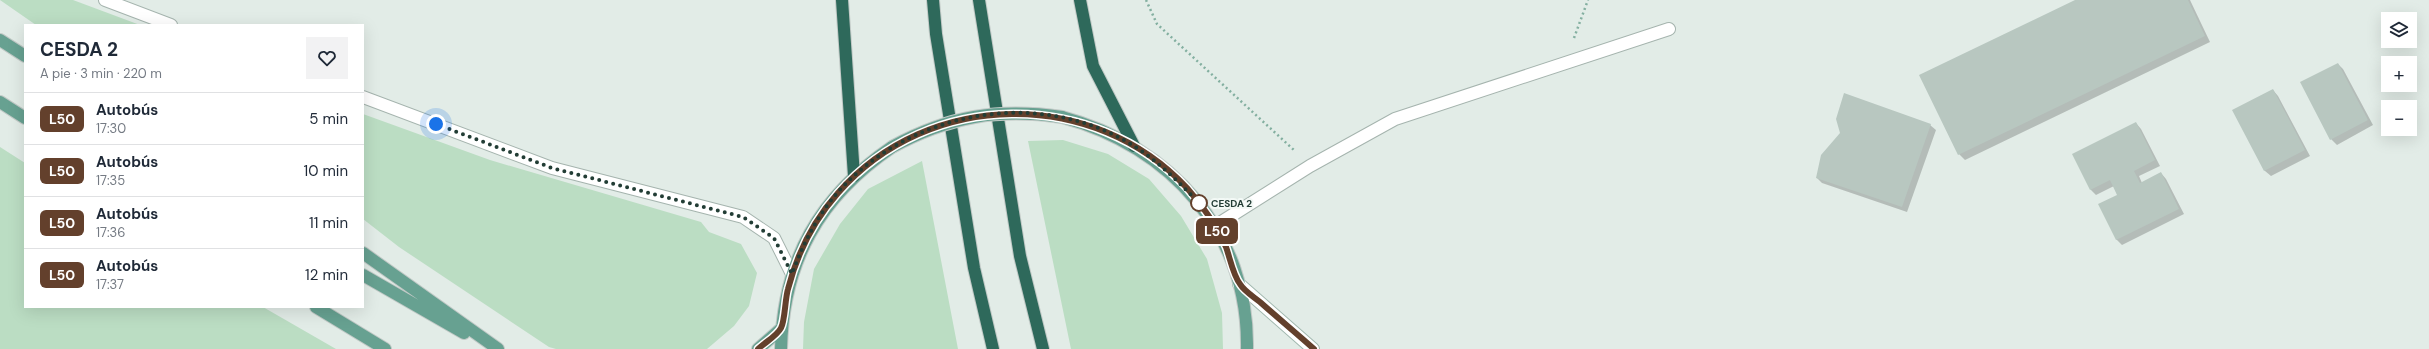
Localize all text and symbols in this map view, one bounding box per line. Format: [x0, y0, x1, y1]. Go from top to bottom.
map controls [2381, 12, 2417, 136]
button: layers [2381, 12, 2417, 48]
text: CESDA 2 [40, 37, 118, 62]
button: heart [306, 37, 348, 79]
button: + [2381, 56, 2417, 92]
text: A pie · 3 min · 220 m [40, 65, 162, 82]
text: Autobús [96, 100, 158, 120]
button: − [2381, 100, 2417, 136]
text: 5 min [309, 109, 348, 129]
text: L50 [49, 110, 75, 128]
your location [426, 114, 446, 134]
text: 17:30 [96, 120, 126, 137]
text: Autobús [96, 152, 158, 172]
text: 10 min [303, 161, 348, 181]
text: L50 [49, 162, 75, 180]
text: 17:35 [96, 172, 125, 189]
marker: CESDA 2 [1190, 194, 1208, 212]
place label: CESDA 2 [1211, 197, 1252, 210]
text: Autobús [96, 204, 158, 224]
text: 11 min [309, 213, 348, 233]
text: L50 [49, 214, 75, 232]
line badge: L50 [1194, 218, 1240, 244]
text: L50 [1204, 222, 1230, 240]
text: 17:36 [96, 224, 125, 241]
text: Autobús [96, 256, 158, 276]
text: 12 min [305, 265, 348, 285]
text: L50 [49, 266, 75, 284]
text: 17:37 [96, 276, 124, 293]

